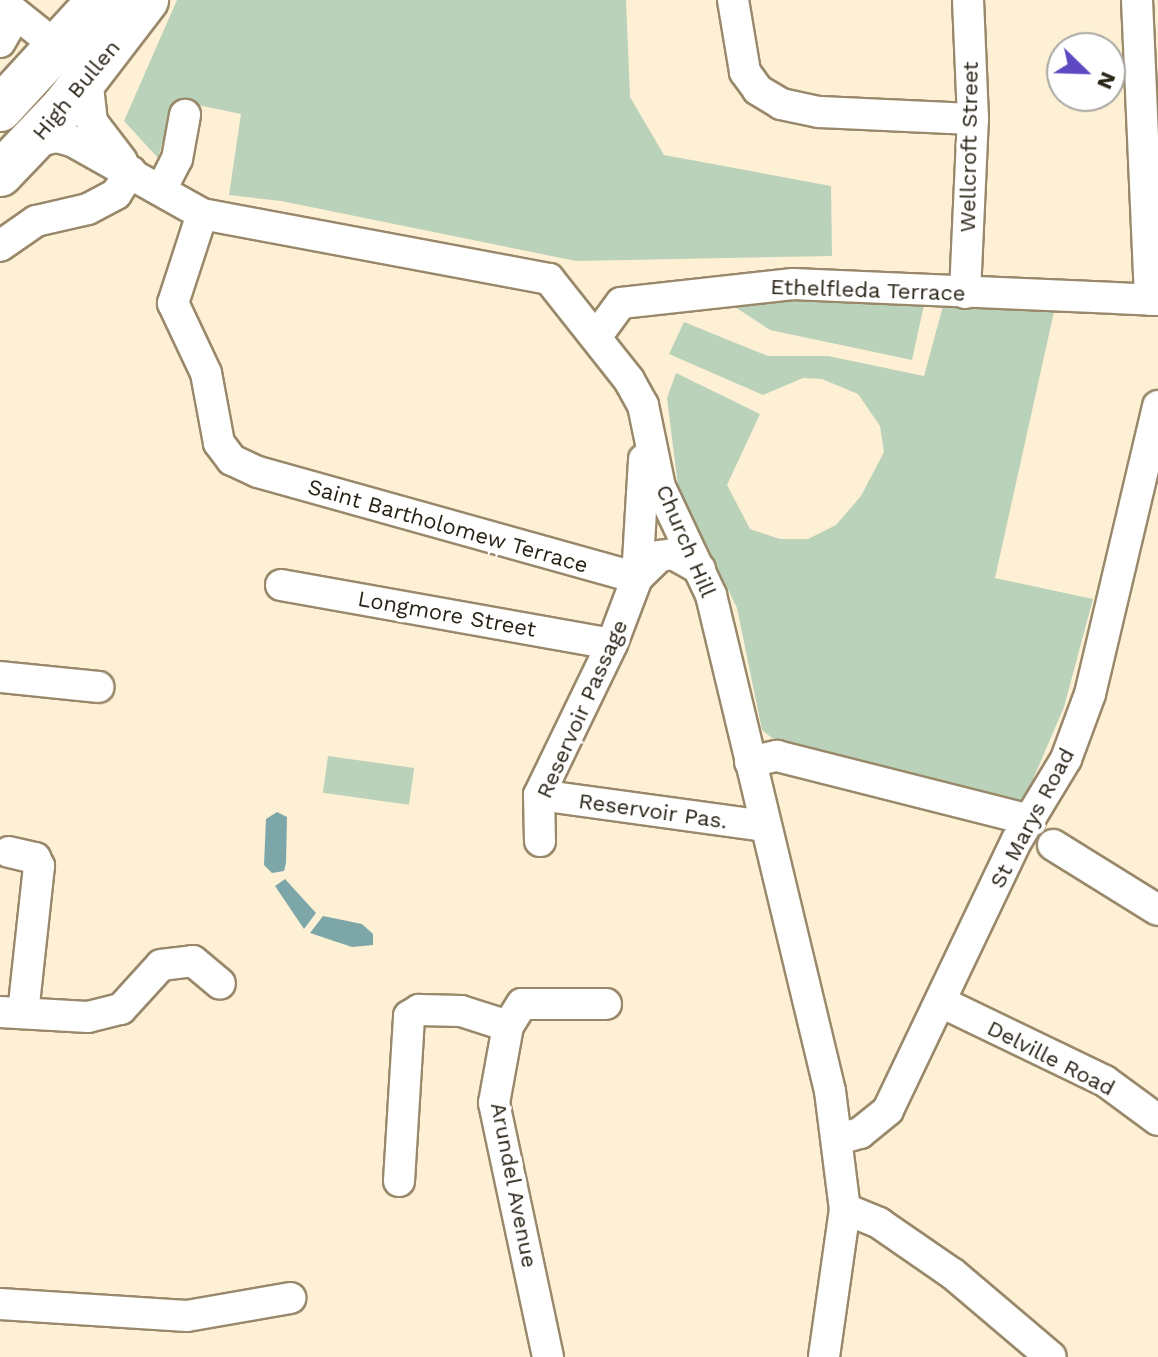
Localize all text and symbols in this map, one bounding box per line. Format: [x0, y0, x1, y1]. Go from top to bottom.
north arrow [1046, 32, 1126, 112]
street label: High Bullen [27, 35, 125, 145]
street label: Wellcroft Street [954, 61, 984, 233]
text: N [1092, 68, 1121, 93]
street label: Ethelfleda Terrace [769, 273, 967, 307]
street label: Saint Bartholomew Terrace [304, 473, 592, 579]
street label: Church Hill [650, 481, 722, 601]
street label: Longmore Street [356, 585, 538, 643]
street label: Reservoir Passage [531, 615, 633, 803]
street label: St Marys Road [984, 743, 1080, 893]
street label: Reservoir Pas. [577, 787, 729, 835]
street label: Delville Road [983, 1015, 1119, 1101]
street label: Arundel Avenue [485, 1099, 543, 1271]

